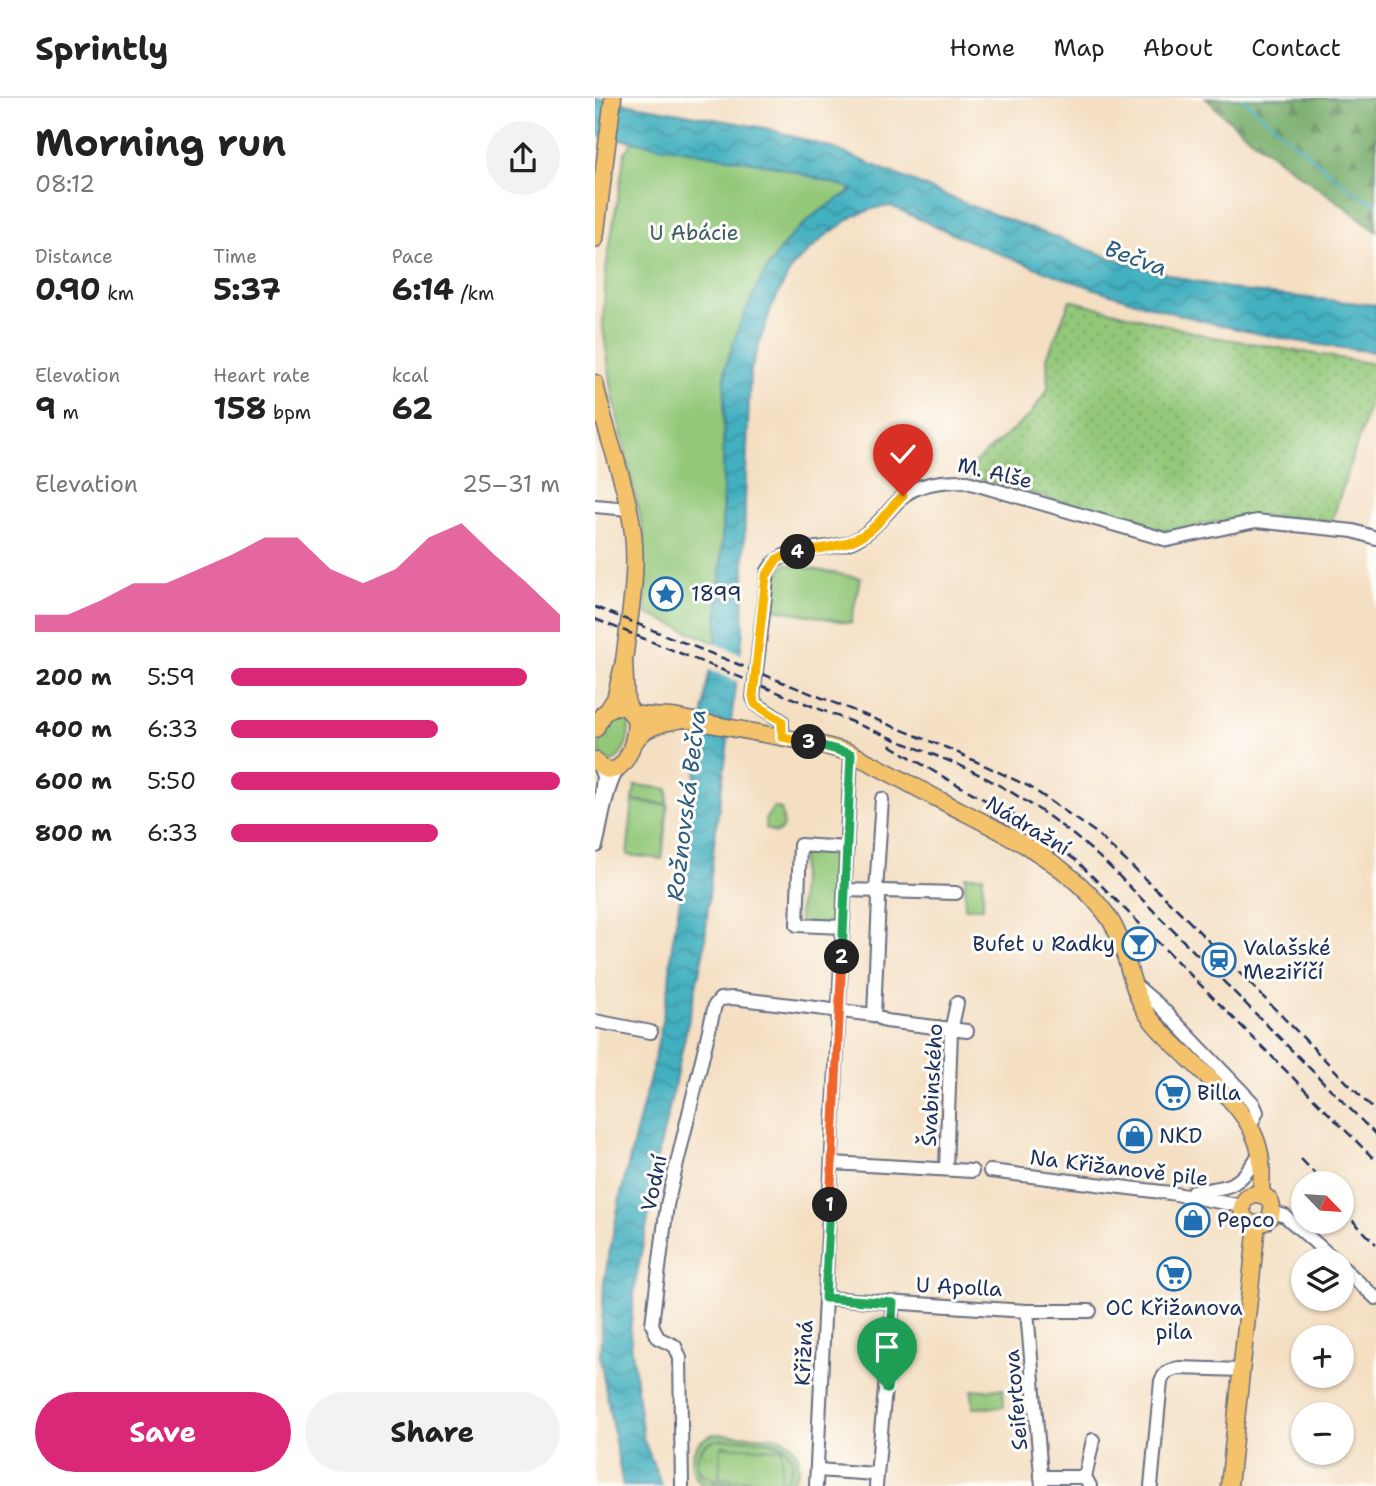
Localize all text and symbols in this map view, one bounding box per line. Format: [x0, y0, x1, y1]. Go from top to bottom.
text: Sprintly [35, 26, 168, 71]
text: Home [949, 32, 1015, 64]
text: Map [1053, 32, 1105, 64]
text: About [1143, 32, 1213, 64]
text: Contact [1251, 32, 1341, 64]
text: Morning run [35, 117, 286, 168]
button: share [486, 121, 560, 195]
text: 08:12 [35, 169, 95, 199]
park label: U Abácie [649, 219, 739, 247]
water label: Bečva [1101, 233, 1171, 283]
text: Distance [35, 244, 113, 269]
text: Time [213, 244, 257, 269]
text: Pace [392, 244, 433, 269]
text: 0.90 [35, 269, 101, 310]
text: 5:37 [213, 269, 281, 310]
text: 6:14 [392, 269, 454, 310]
text: km [101, 281, 134, 306]
text: /km [454, 281, 494, 306]
text: Elevation [35, 363, 120, 388]
text: Heart rate [213, 363, 310, 388]
text: kcal [392, 363, 429, 388]
text: 9 [35, 388, 56, 429]
text: 158 [213, 388, 267, 429]
text: 62 [392, 388, 433, 429]
text: m [56, 400, 79, 425]
text: bpm [267, 400, 311, 425]
pin [873, 424, 933, 496]
icon: check [884, 435, 922, 473]
street label: M. Alše [955, 451, 1035, 495]
text: Elevation [35, 469, 138, 499]
text: 25–31 m [462, 469, 560, 499]
pin: 4 [781, 534, 815, 570]
text: 4 [791, 539, 804, 564]
place icon: 1899 [647, 575, 685, 613]
place label: 1899 [691, 580, 742, 608]
text: 200 m [35, 662, 112, 692]
text: 5:59 [147, 662, 195, 692]
water label: Rožnovská Bečva [659, 707, 713, 903]
text: 400 m [35, 714, 112, 744]
text: 6:33 [147, 714, 198, 744]
pin: 3 [791, 724, 827, 760]
text: 3 [802, 729, 815, 754]
text: 600 m [35, 766, 112, 796]
text: 5:50 [147, 766, 196, 796]
street label: Nádražní [981, 790, 1075, 862]
text: 800 m [35, 818, 112, 848]
text: 6:33 [147, 818, 198, 848]
bar icon: Bufet u Radky [1120, 925, 1158, 963]
place label: Bufet u Radky [973, 930, 1115, 958]
place label: Valašské Meziříčí [1243, 934, 1331, 986]
pin: 2 [825, 940, 859, 974]
station icon: Valašské Meziříčí [1200, 941, 1238, 979]
text: 2 [835, 944, 848, 969]
street label: Švabinského [914, 1023, 949, 1147]
supermarket icon: Billa [1154, 1074, 1192, 1112]
place label: Billa [1197, 1079, 1241, 1107]
shop icon: NKD [1116, 1117, 1154, 1155]
place label: NKD [1159, 1122, 1202, 1150]
street label: Na Křižanově pile [1028, 1143, 1210, 1193]
street label: Vodní [634, 1152, 674, 1214]
north arrow [1291, 1171, 1355, 1234]
map controls [1291, 1171, 1354, 1465]
pin: 1 [813, 1188, 847, 1222]
text: 1 [825, 1192, 834, 1217]
shop icon: Pepco [1174, 1201, 1212, 1239]
place label: Pepco [1217, 1206, 1275, 1234]
button: layers [1291, 1248, 1354, 1311]
supermarket icon: OC Křižanova pila [1155, 1255, 1193, 1293]
street label: U Apolla [915, 1271, 1003, 1303]
place label: OC Křižanova pila [1105, 1294, 1243, 1346]
pin [857, 1317, 917, 1389]
street label: Křižná [788, 1319, 820, 1387]
button: + [1291, 1325, 1354, 1388]
icon: arrive [868, 1328, 906, 1366]
street label: Seifertova [998, 1348, 1034, 1452]
button: Save [35, 1392, 291, 1472]
button: Share [305, 1392, 560, 1472]
button: − [1291, 1402, 1354, 1465]

